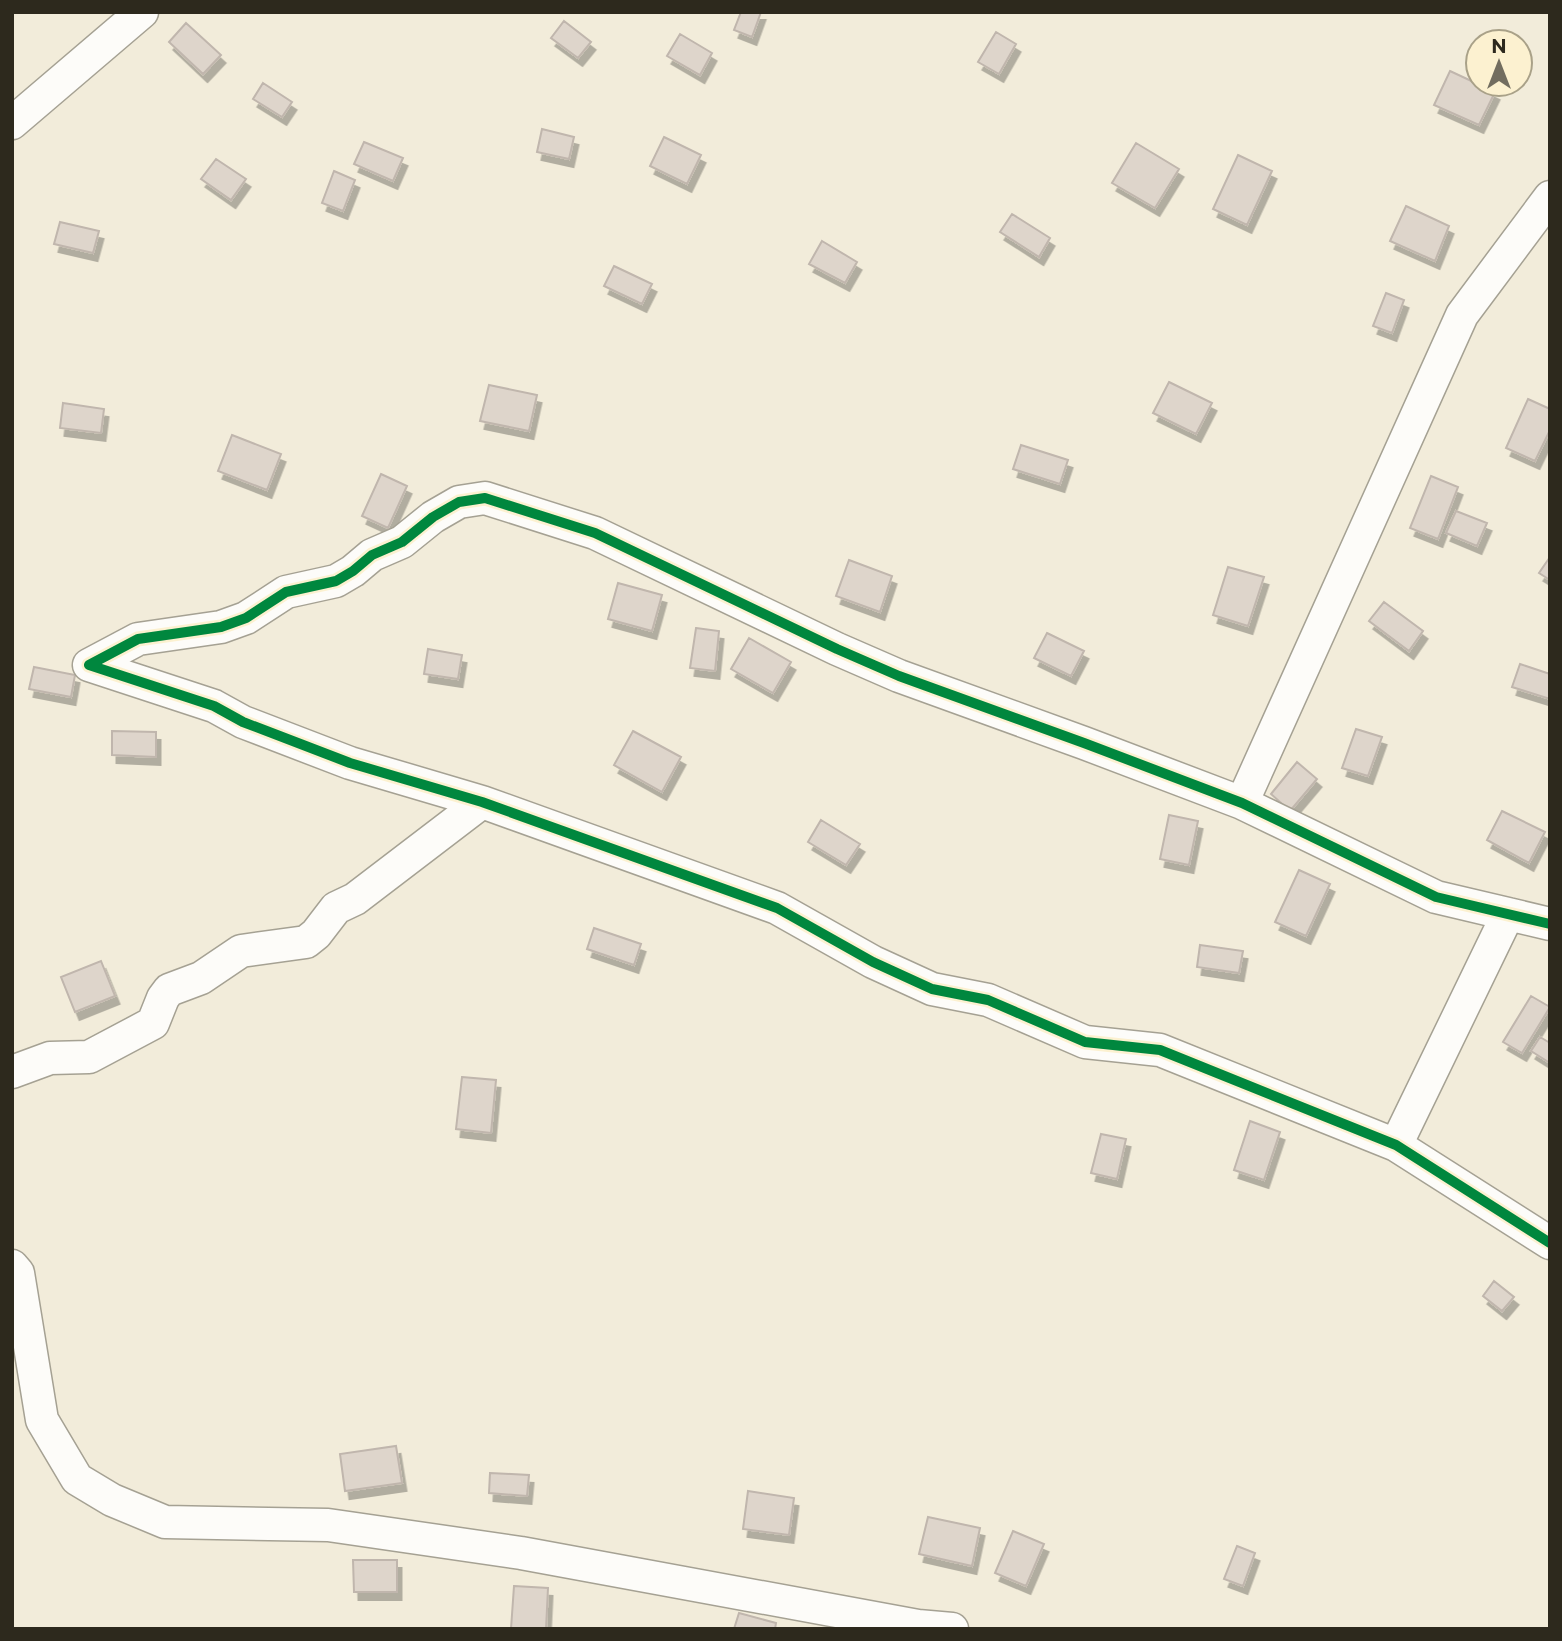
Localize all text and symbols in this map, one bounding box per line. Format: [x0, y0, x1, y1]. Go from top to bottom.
north arrow [1464, 28, 1534, 98]
text: N [1491, 35, 1507, 58]

